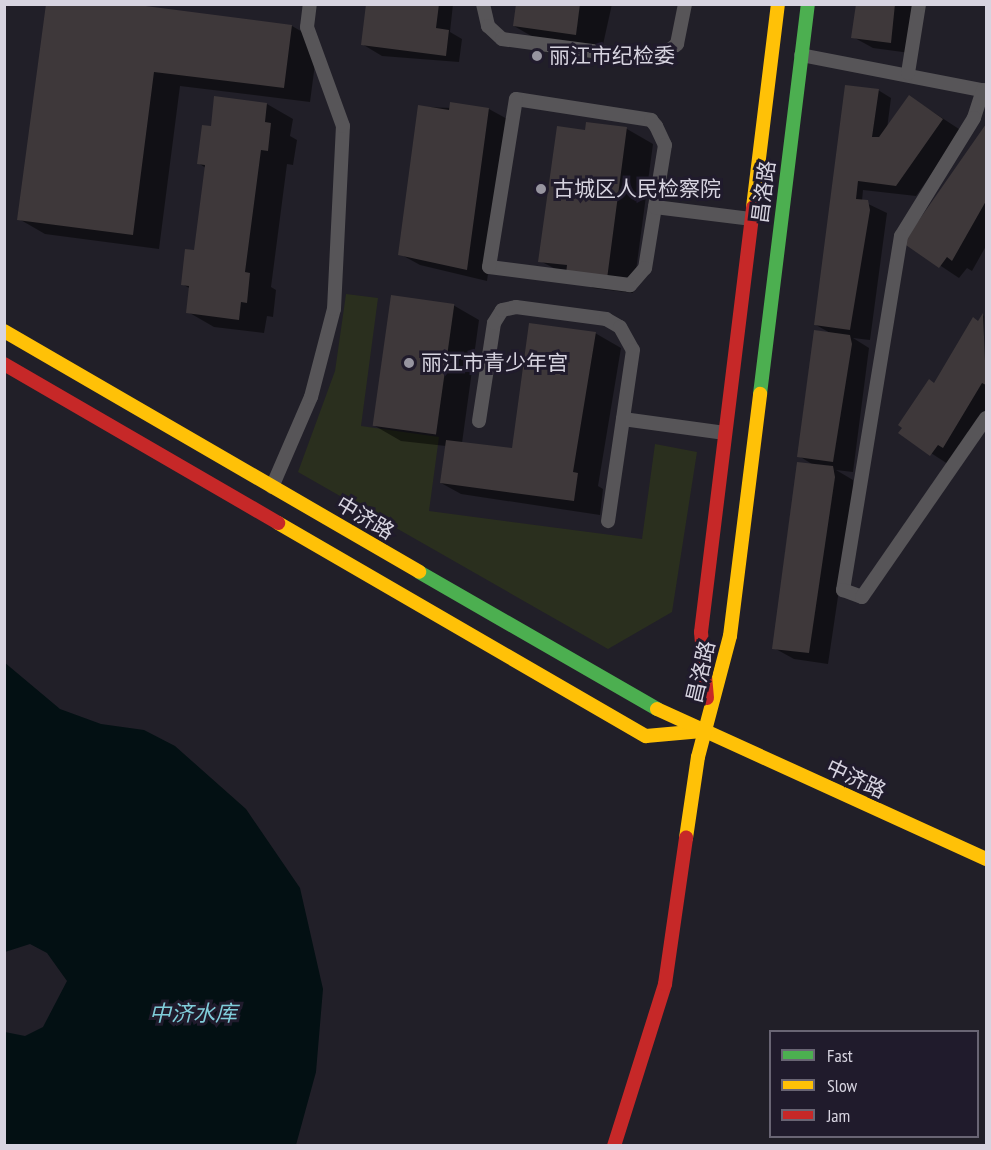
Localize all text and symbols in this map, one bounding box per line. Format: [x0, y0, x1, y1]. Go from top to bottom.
place label: 丽江市纪检委 [549, 43, 675, 69]
marker: 丽江市纪检委 [530, 49, 544, 63]
street label: 昌洛路 [748, 159, 780, 225]
place label: 古城区人民检察院 [553, 176, 721, 202]
marker: 古城区人民检察院 [534, 182, 548, 196]
place label: 丽江市青少年宫 [421, 350, 568, 376]
marker: 丽江市青少年宫 [402, 356, 416, 370]
street label: 中济路 [332, 491, 398, 545]
street label: 昌洛路 [682, 638, 720, 706]
street label: 中济路 [822, 754, 890, 804]
water label: 中济水库 [149, 1001, 237, 1027]
legend [769, 1030, 979, 1138]
text: Fast [827, 1044, 853, 1067]
text: Slow [827, 1074, 857, 1097]
text: Jam [827, 1104, 850, 1127]

